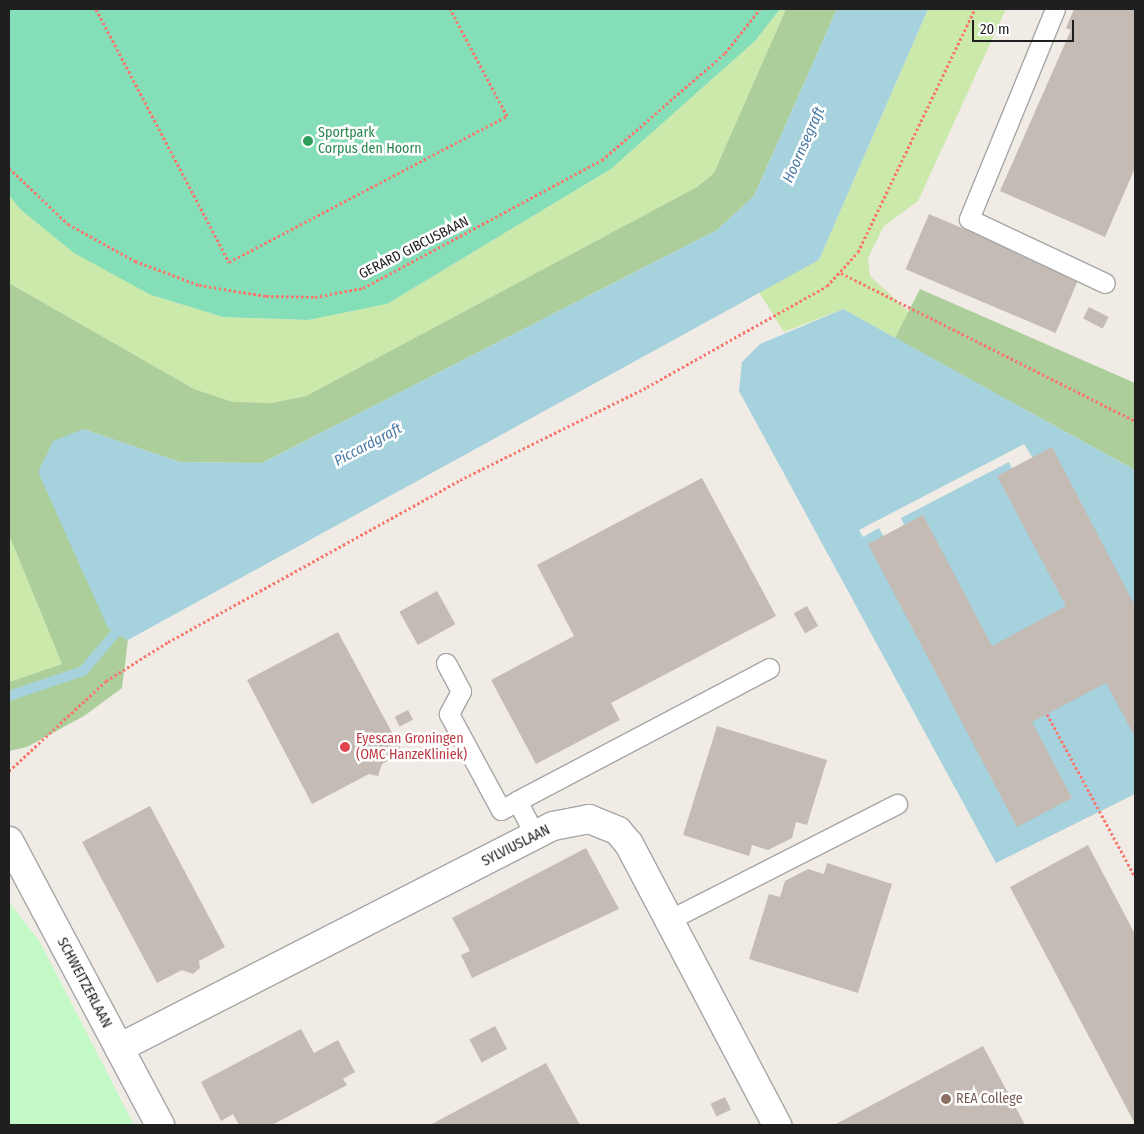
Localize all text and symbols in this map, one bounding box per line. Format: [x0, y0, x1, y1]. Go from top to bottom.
scale bar [974, 10, 1076, 42]
text: 20 m [980, 20, 1010, 38]
water label: Hoornsegraft [779, 104, 829, 186]
place label: Sportpark Corpus den Hoorn [318, 125, 422, 158]
marker: Sportpark Corpus den Hoorn [302, 135, 314, 147]
street label: GERARD GIBCUSBAAN [356, 213, 472, 283]
water label: Piccardgraft [331, 420, 405, 470]
place label: Eyescan Groningen (OMC HanzeKliniek) [356, 731, 467, 764]
marker: Eyescan Groningen (OMC HanzeKliniek) [338, 740, 352, 754]
street label: SYLVIUSLAAN [479, 822, 553, 870]
street label: SCHWEITZERLAAN [53, 935, 115, 1031]
place label: REA College [956, 1091, 1023, 1107]
marker: REA College [940, 1093, 952, 1105]

